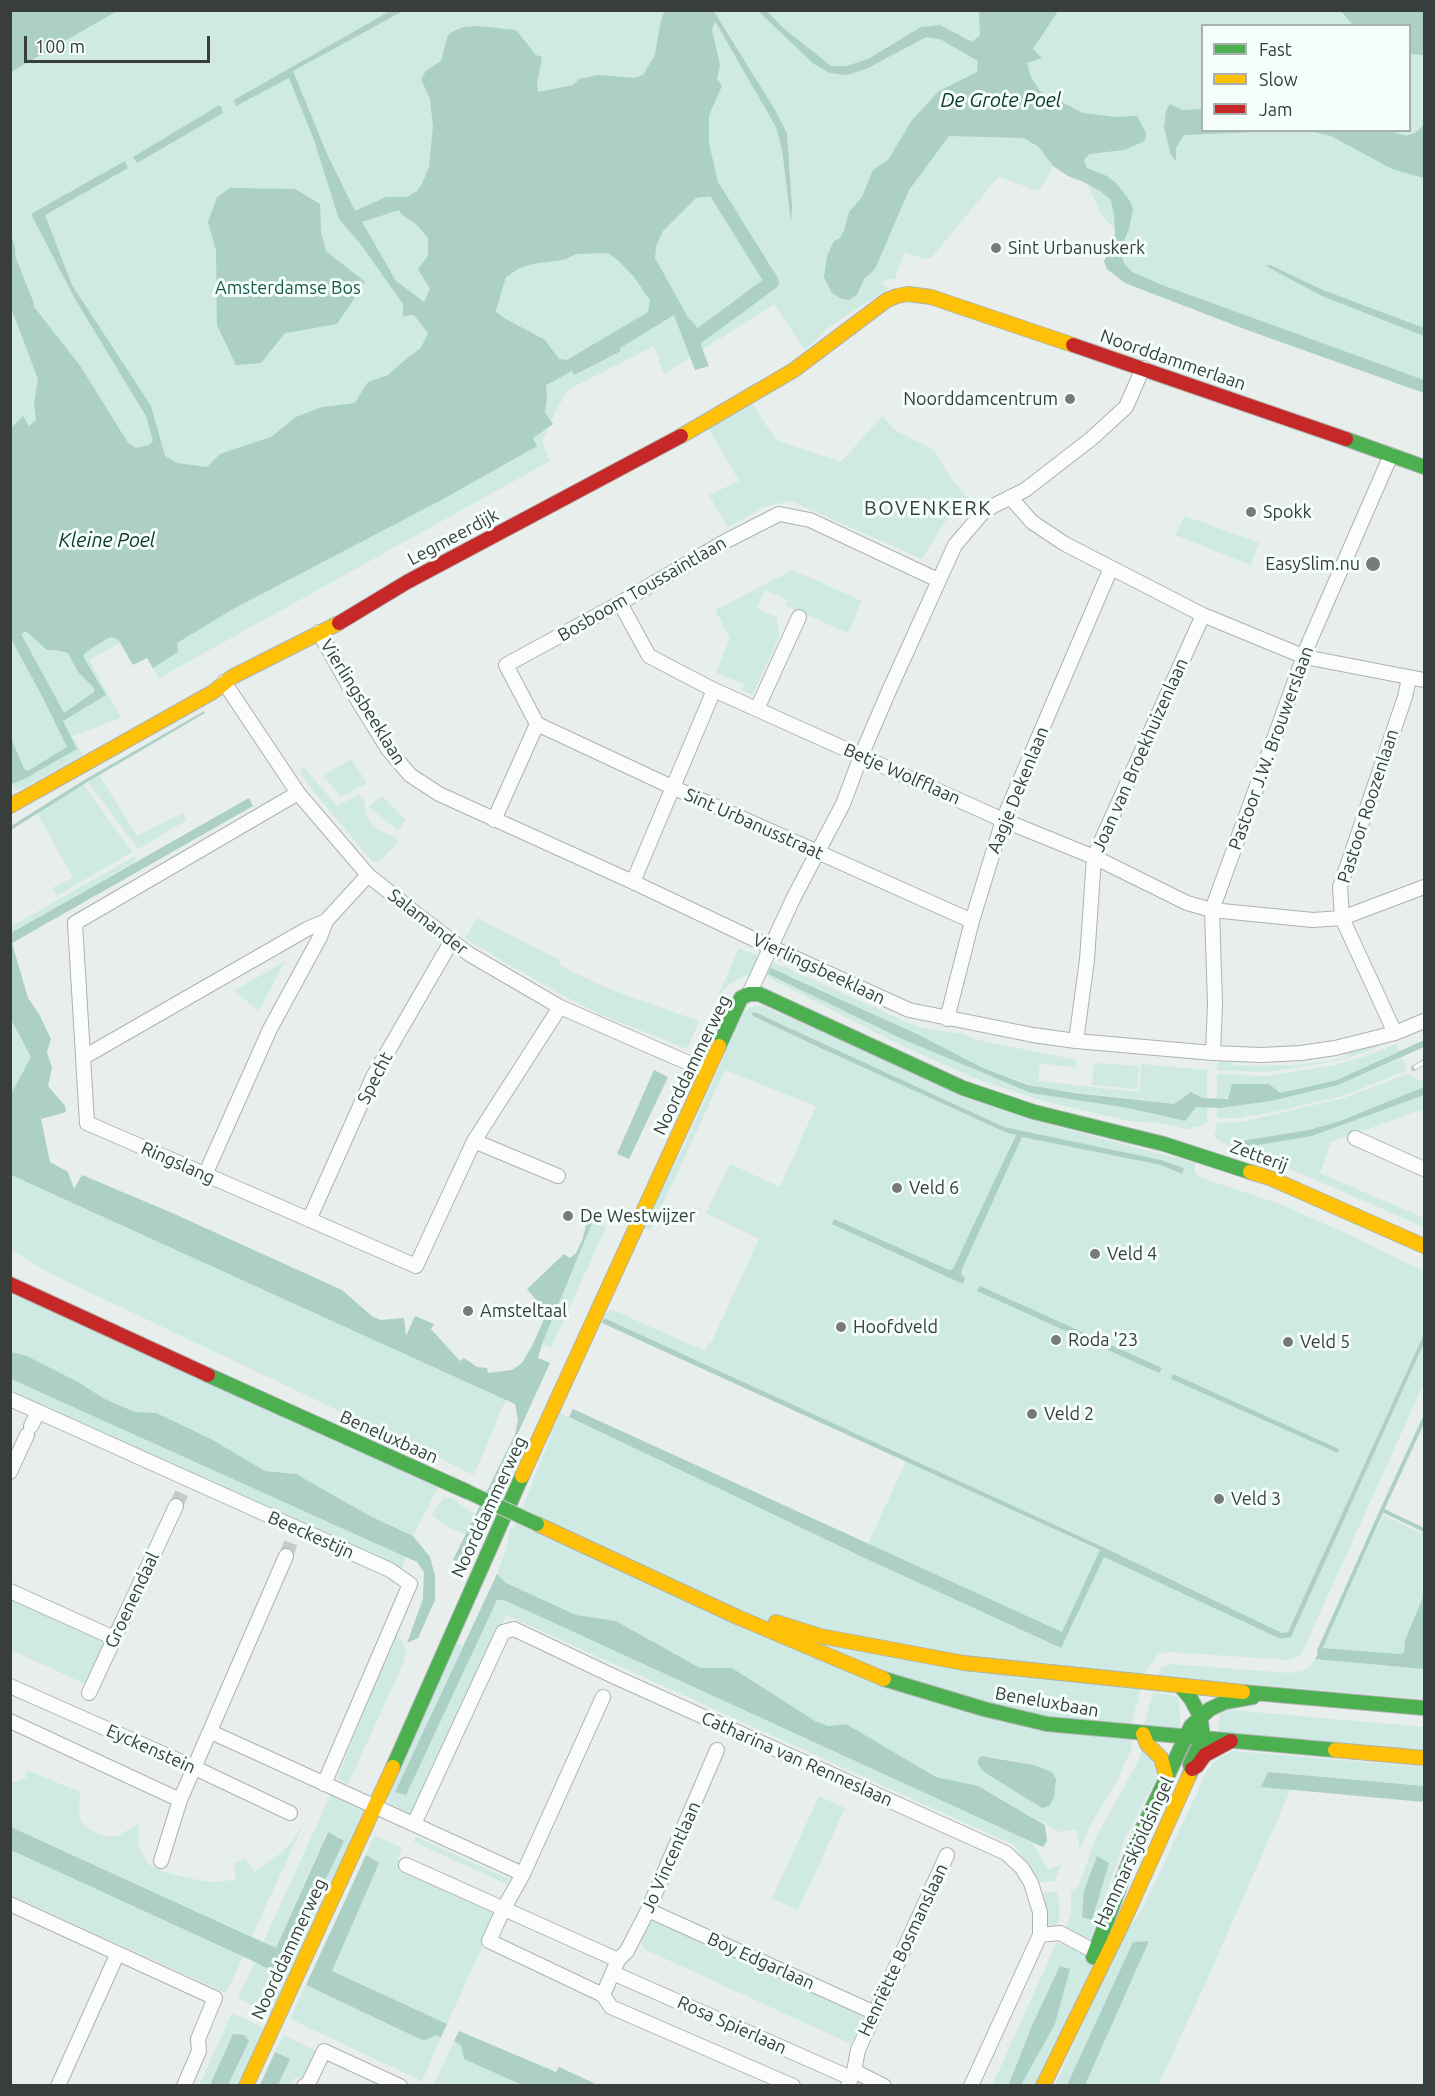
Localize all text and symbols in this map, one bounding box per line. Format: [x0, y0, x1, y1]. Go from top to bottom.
scale bar [27, 24, 213, 62]
legend [1201, 24, 1411, 132]
text: 100 m [35, 36, 85, 56]
text: Fast [1259, 39, 1292, 59]
text: Slow [1259, 69, 1298, 89]
water label: De Grote Poel [940, 88, 1062, 112]
text: Jam [1259, 99, 1293, 119]
place label: Sint Urbanuskerk [1008, 237, 1145, 259]
marker: Sint Urbanuskerk [989, 241, 1003, 255]
park label: Amsterdamse Bos [215, 277, 361, 299]
street label: Noorddammerlaan [1097, 325, 1249, 395]
place label: Noorddamcentrum [903, 388, 1058, 410]
marker: Noorddamcentrum [1063, 392, 1077, 406]
district label: BOVENKERK [864, 496, 992, 520]
place label: Spokk [1263, 501, 1312, 523]
street label: Legmeerdijk [404, 504, 502, 570]
marker: Spokk [1244, 505, 1258, 519]
water label: Kleine Poel [59, 528, 155, 552]
street label: Bosboom Toussaintlaan [554, 532, 730, 646]
place label: EasySlim.nu [1265, 553, 1360, 575]
marker: EasySlim.nu [1364, 555, 1382, 573]
street label: Vierlingsbeeklaan [316, 635, 410, 769]
street label: Pastoor J.W. Brouwerslaan [1224, 643, 1318, 853]
street label: Joan van Broekhuizenlaan [1087, 655, 1193, 855]
street label: Aagje Dekenlaan [983, 723, 1053, 857]
street label: Pastoor Roozenlaan [1333, 726, 1403, 886]
street label: Betje Wolfflaan [840, 739, 964, 809]
street label: Sint Urbanusstraat [681, 784, 827, 864]
street label: Salamander [384, 884, 472, 960]
street label: Vierlingsbeeklaan [749, 929, 889, 1009]
street label: Noorddammerweg [649, 991, 735, 1139]
street label: Specht [353, 1048, 397, 1108]
street label: Zetterij [1227, 1136, 1291, 1176]
street label: Ringslang [138, 1137, 218, 1189]
place label: Veld 6 [909, 1177, 959, 1199]
marker: Veld 6 [890, 1181, 904, 1195]
place label: De Westwijzer [580, 1205, 696, 1227]
marker: De Westwijzer [561, 1209, 575, 1223]
place label: Veld 4 [1107, 1243, 1157, 1265]
marker: Veld 4 [1088, 1247, 1102, 1261]
place label: Amsteltaal [480, 1300, 567, 1322]
marker: Amsteltaal [461, 1304, 475, 1318]
place label: Hoofdveld [853, 1316, 938, 1338]
marker: Hoofdveld [834, 1320, 848, 1334]
place label: Roda '23 [1068, 1329, 1138, 1351]
place label: Veld 5 [1300, 1331, 1350, 1353]
marker: Roda '23 [1049, 1333, 1063, 1347]
marker: Veld 5 [1281, 1335, 1295, 1349]
place label: Veld 2 [1044, 1403, 1094, 1425]
street label: Beneluxbaan [337, 1406, 441, 1468]
marker: Veld 2 [1025, 1407, 1039, 1421]
street label: Noorddammerweg [447, 1433, 531, 1581]
place label: Veld 3 [1231, 1488, 1281, 1510]
marker: Veld 3 [1212, 1492, 1226, 1506]
street label: Beeckestijn [264, 1506, 358, 1564]
street label: Groenendaal [100, 1549, 164, 1651]
street label: Beneluxbaan [993, 1682, 1101, 1722]
street label: Catharina van Renneslaan [698, 1707, 896, 1811]
street label: Eyckenstein [103, 1720, 199, 1778]
street label: Hammarskjöldsingel [1090, 1773, 1178, 1931]
street label: Jo Vincentlaan [637, 1798, 705, 1916]
street label: Henriëtte Bosmanslaan [853, 1860, 953, 2040]
street label: Noorddammerweg [247, 1875, 331, 2023]
street label: Boy Edgarlaan [704, 1928, 818, 1994]
street label: Rosa Spierlaan [674, 1991, 790, 2059]

